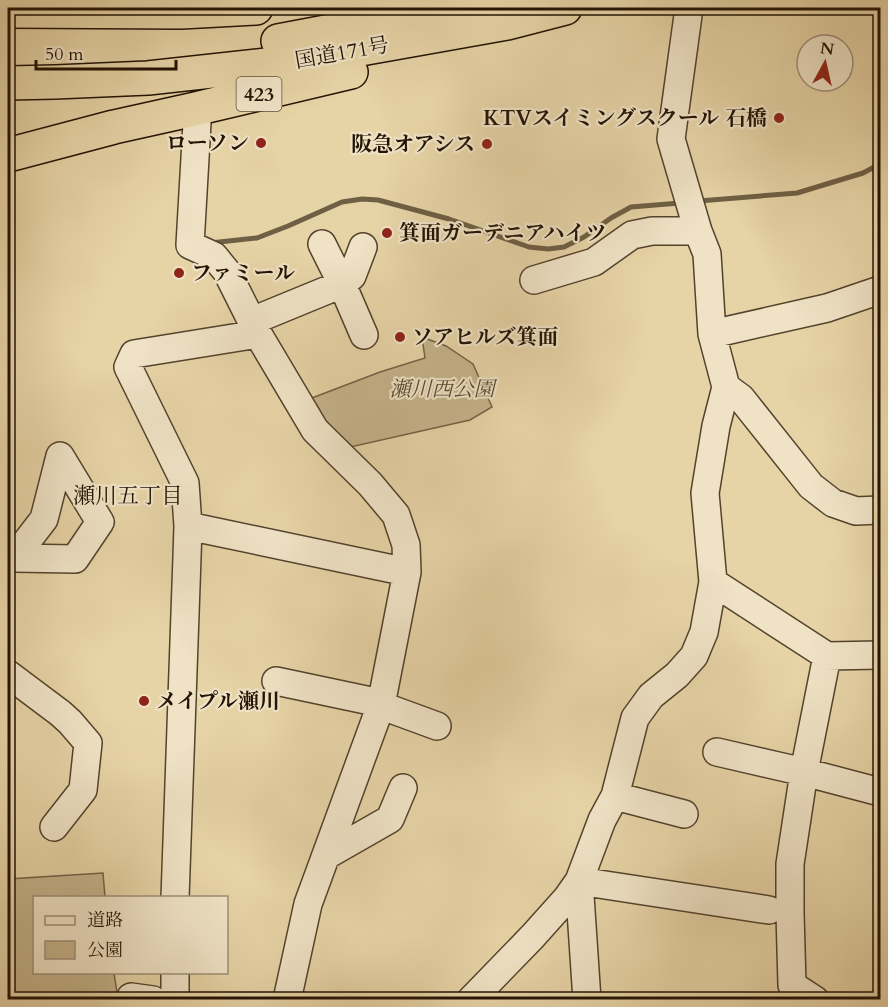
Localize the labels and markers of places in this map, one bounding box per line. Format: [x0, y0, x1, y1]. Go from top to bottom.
place label: KTVスイミングスクール 石橋 [483, 104, 767, 133]
marker: KTVスイミングスクール 石橋 [772, 111, 786, 125]
place label: ローソン [166, 129, 249, 158]
place label: 阪急オアシス [351, 130, 475, 159]
marker: ローソン [254, 136, 268, 150]
marker: 阪急オアシス [480, 137, 494, 151]
place label: 箕面ガーデニアハイツ [399, 219, 606, 248]
marker: 箕面ガーデニアハイツ [380, 226, 394, 240]
place label: ファミール [191, 259, 295, 288]
marker: ファミール [172, 266, 186, 280]
place label: ソアヒルズ箕面 [412, 323, 558, 352]
marker: ソアヒルズ箕面 [393, 330, 407, 344]
place label: メイプル瀬川 [156, 687, 280, 716]
marker: メイプル瀬川 [137, 694, 151, 708]

